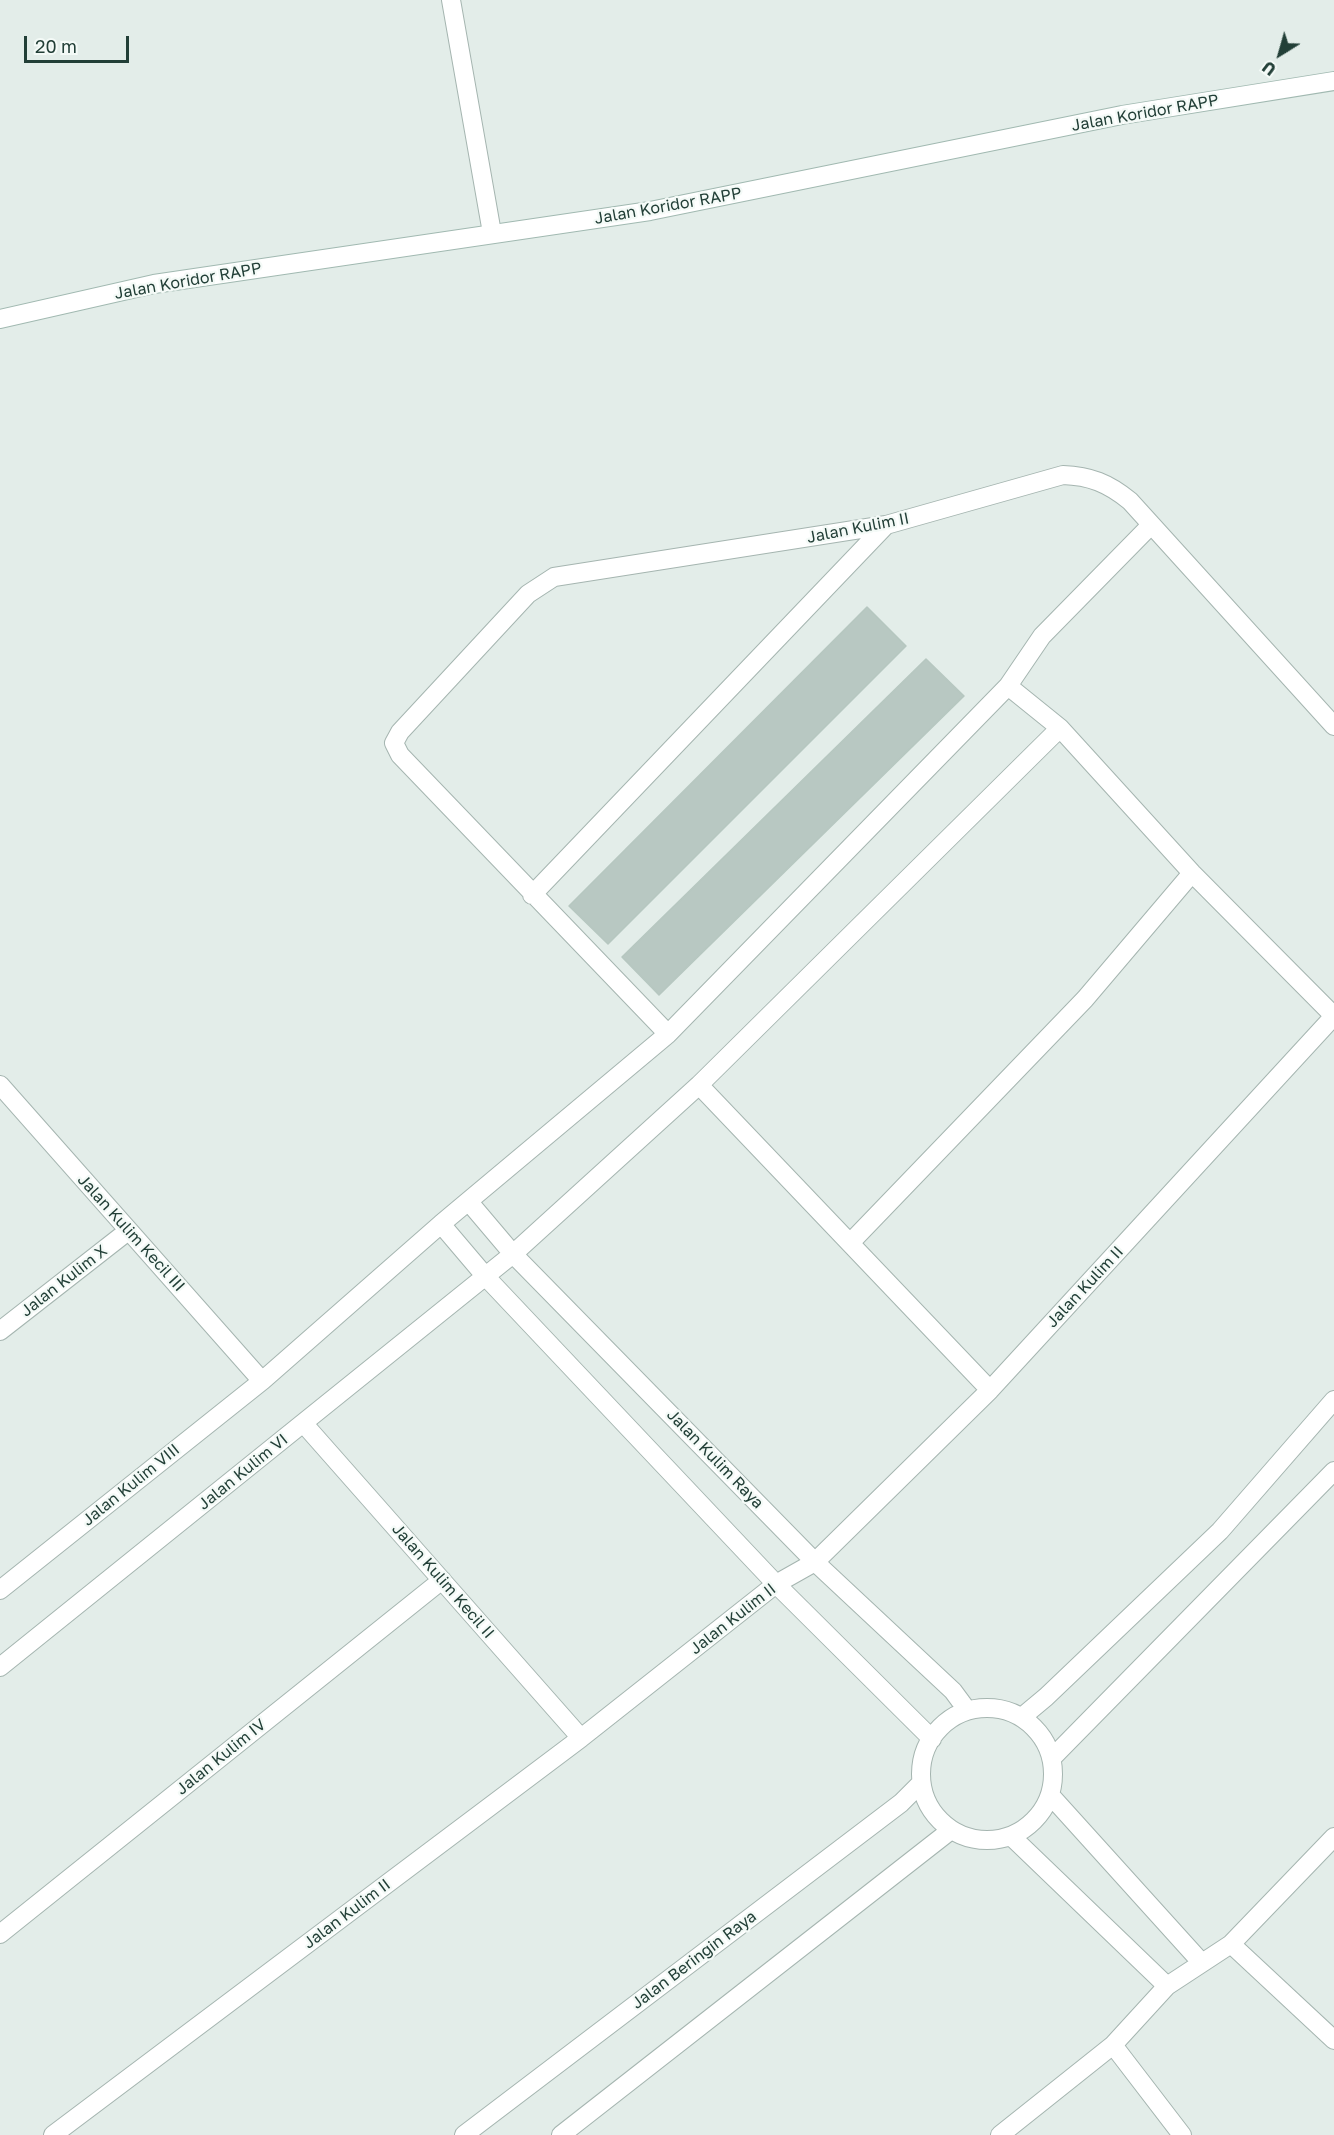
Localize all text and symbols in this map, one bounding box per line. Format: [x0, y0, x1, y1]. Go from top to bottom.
scale bar [27, 24, 132, 62]
north arrow [1250, 24, 1310, 84]
text: 20 m [35, 35, 77, 57]
text: U [1258, 57, 1280, 80]
street label: Jalan Koridor RAPP [1070, 91, 1220, 135]
street label: Jalan Koridor RAPP [593, 184, 743, 228]
street label: Jalan Koridor RAPP [113, 259, 263, 303]
street label: Jalan Kulim II [805, 509, 911, 547]
street label: Jalan Kulim Kecil III [73, 1170, 189, 1296]
street label: Jalan Kulim X [17, 1241, 111, 1321]
street label: Jalan Kulim II [1043, 1242, 1127, 1332]
street label: Jalan Kulim Raya [663, 1405, 767, 1513]
street label: Jalan Kulim VI [194, 1430, 292, 1514]
street label: Jalan Kulim VIII [78, 1440, 184, 1530]
street label: Jalan Kulim Kecil II [388, 1520, 498, 1642]
street label: Jalan Kulim II [686, 1579, 780, 1659]
street label: Jalan Kulim IV [172, 1715, 270, 1799]
street label: Jalan Kulim II [300, 1875, 394, 1953]
street label: Jalan Beringin Raya [628, 1907, 760, 2013]

